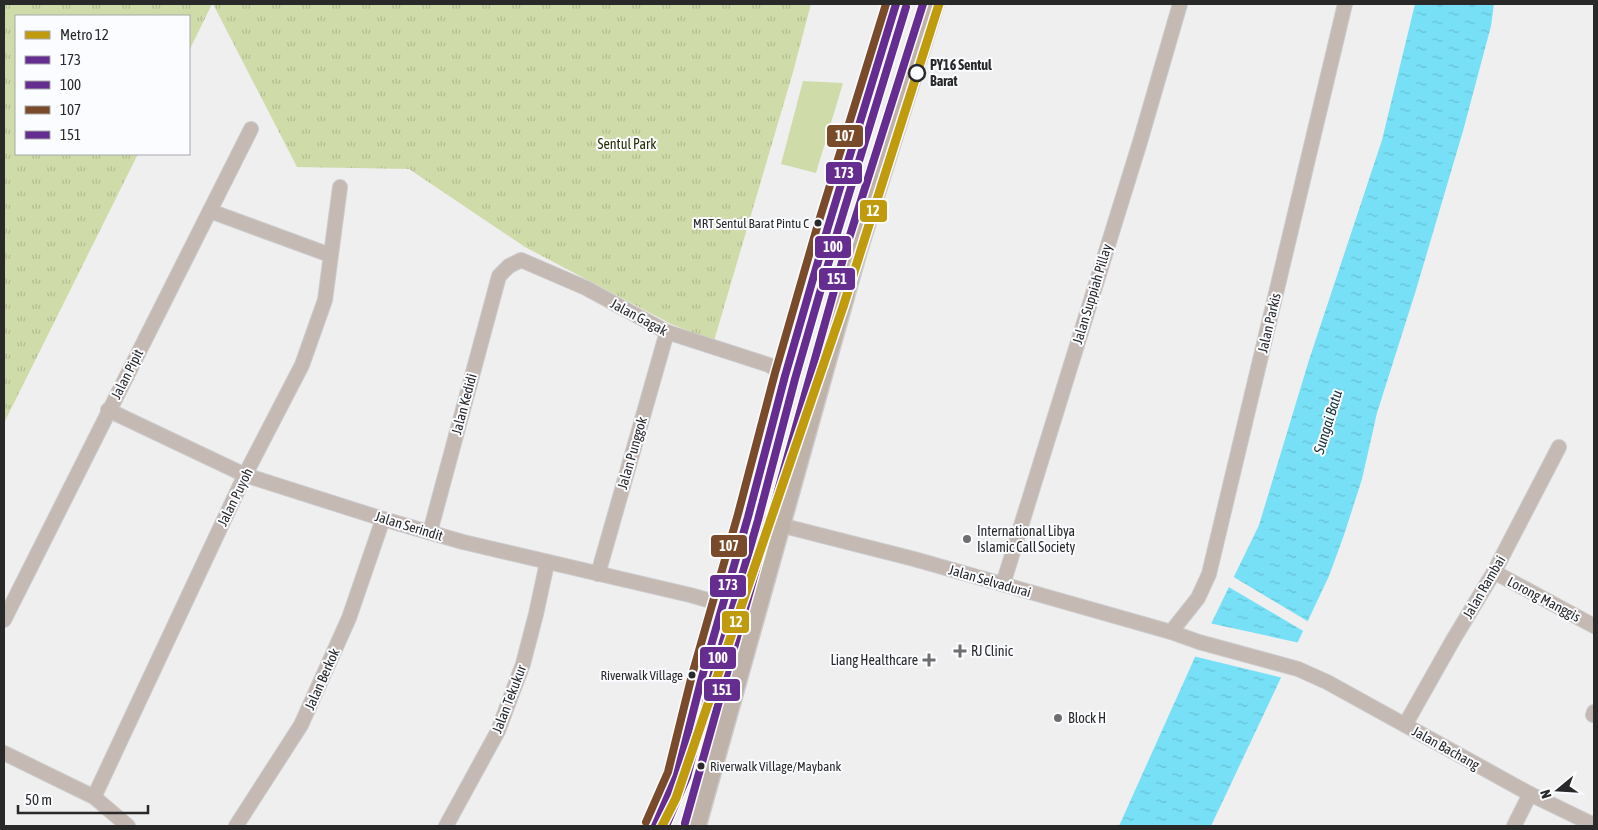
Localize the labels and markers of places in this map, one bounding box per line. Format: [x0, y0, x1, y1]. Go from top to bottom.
place label: PY16 Sentul Barat [930, 57, 992, 89]
marker: PY16 Sentul Barat [908, 64, 926, 82]
place label: MRT Sentul Barat Pintu C [693, 216, 809, 231]
marker: MRT Sentul Barat Pintu C [813, 218, 823, 228]
place label: International Libya Islamic Call Society [977, 523, 1076, 555]
marker: International Libya Islamic Call Society [961, 533, 973, 545]
place label: RJ Clinic [971, 643, 1014, 659]
marker: RJ Clinic [953, 644, 967, 658]
place label: Liang Healthcare [830, 652, 918, 668]
marker: Liang Healthcare [922, 653, 936, 667]
place label: Riverwalk Village [600, 668, 683, 683]
marker: Riverwalk Village [687, 670, 697, 680]
place label: Block H [1068, 710, 1106, 726]
marker: Block H [1052, 712, 1064, 724]
place label: Riverwalk Village/Maybank [710, 759, 842, 774]
marker: Riverwalk Village/Maybank [696, 761, 706, 771]

